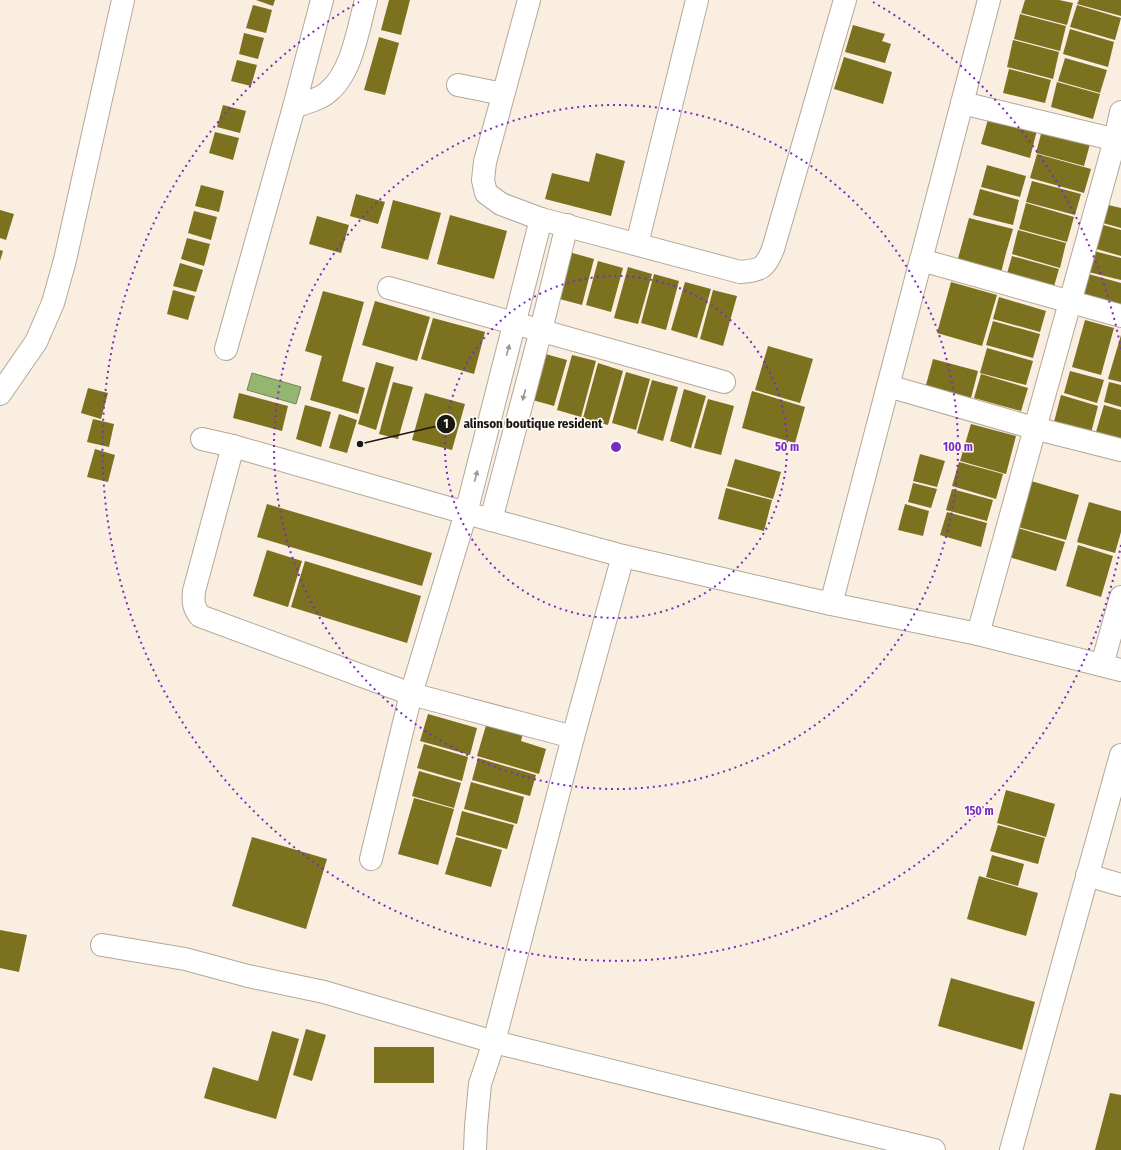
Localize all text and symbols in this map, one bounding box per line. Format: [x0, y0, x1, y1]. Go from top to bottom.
one-way arrow [506, 344, 512, 356]
one-way arrow [521, 389, 527, 401]
callout: alinson boutique resident [436, 411, 611, 436]
text: alinson boutique resident [463, 416, 603, 431]
text: 1 [443, 417, 449, 431]
centre of rings [609, 440, 623, 454]
text: 50 m [775, 440, 799, 454]
text: 100 m [943, 440, 973, 454]
one-way arrow [473, 470, 479, 482]
text: 150 m [964, 804, 994, 818]

